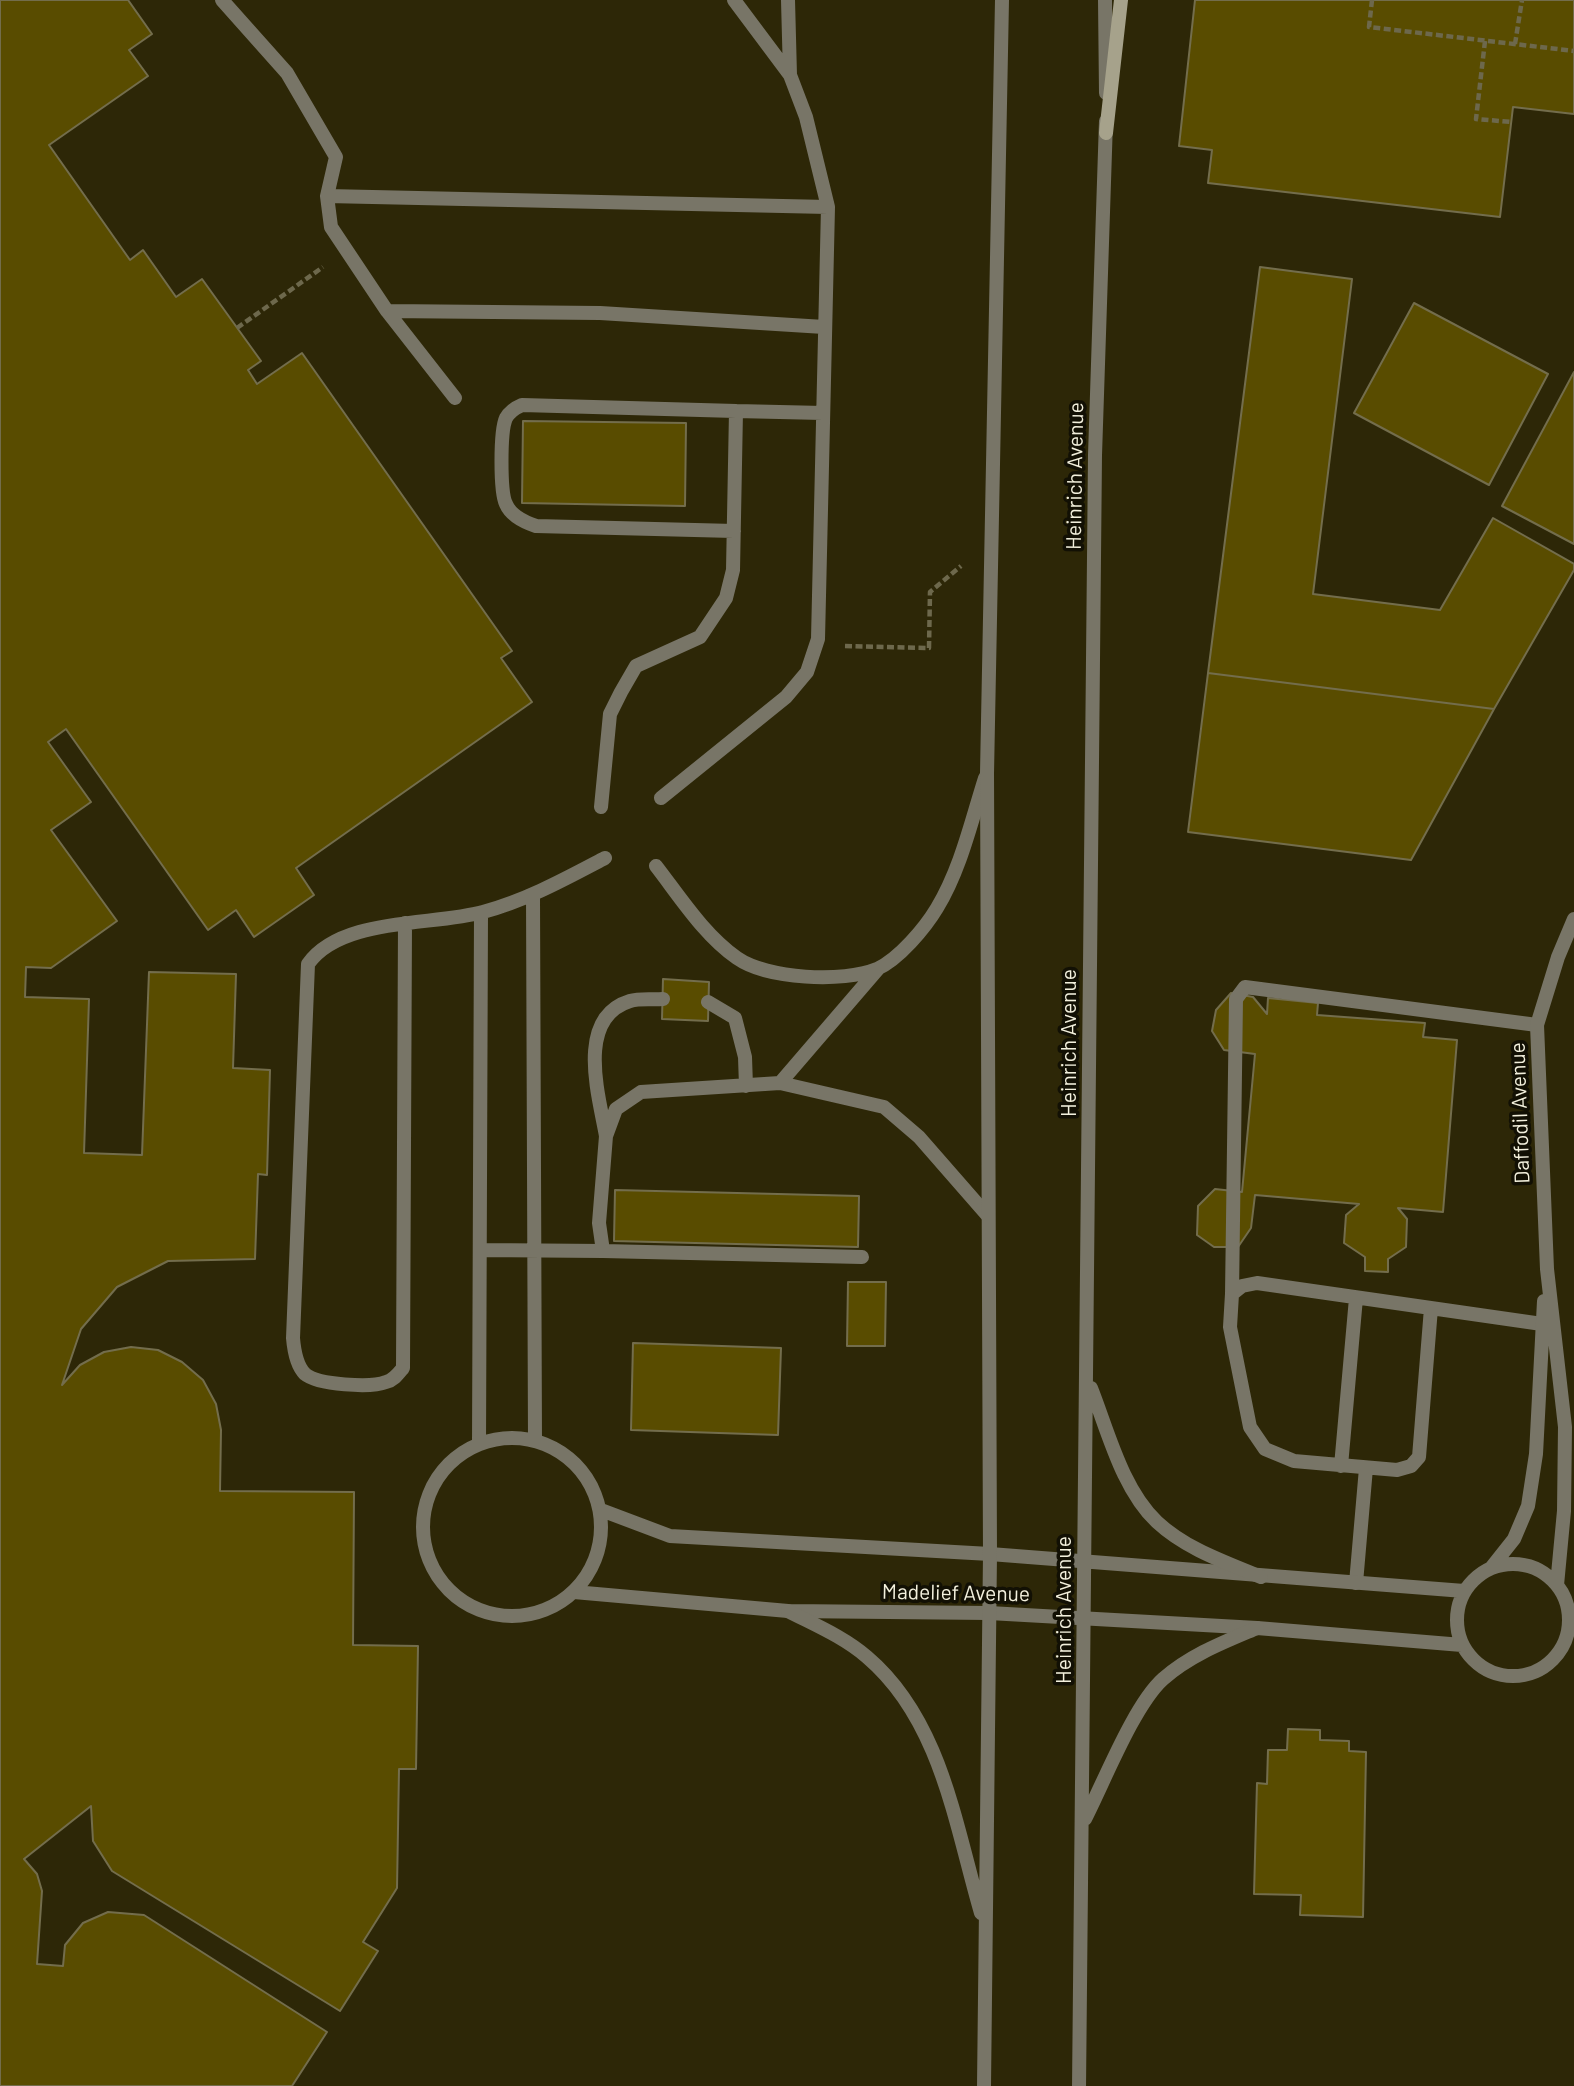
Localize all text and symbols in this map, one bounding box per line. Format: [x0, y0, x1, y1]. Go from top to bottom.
street label: Heinrich Avenue [1061, 402, 1089, 550]
street label: Heinrich Avenue [1056, 969, 1082, 1117]
street label: Daffodil Avenue [1505, 1042, 1535, 1184]
street label: Heinrich Avenue [1051, 1536, 1077, 1684]
street label: Madelief Avenue [882, 1579, 1030, 1607]

